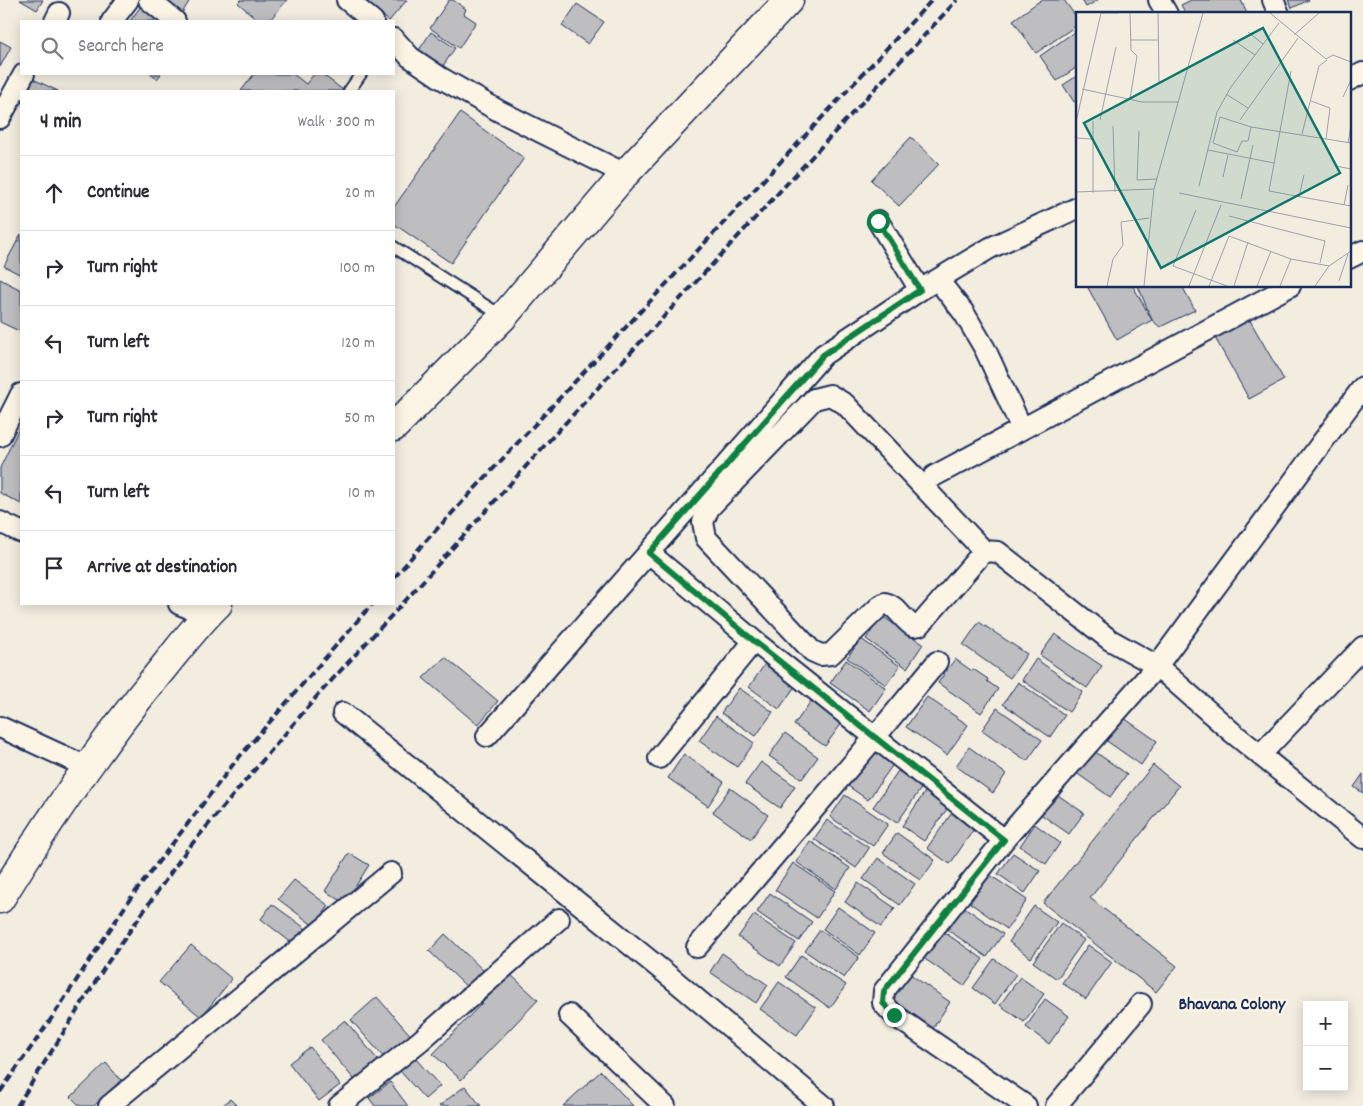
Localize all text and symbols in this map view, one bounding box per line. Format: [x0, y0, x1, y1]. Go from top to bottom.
inset map [1076, 12, 1350, 288]
search box [20, 20, 395, 75]
icon: search [38, 34, 66, 62]
text: Search here [78, 34, 164, 61]
text: 4 min [40, 108, 82, 138]
text: Walk · 300 m [298, 111, 375, 134]
icon: ahead [40, 179, 68, 207]
text: Continue [87, 180, 149, 207]
text: 20 m [345, 182, 375, 205]
route start [867, 210, 890, 233]
icon: right [40, 254, 68, 282]
text: Turn right [87, 255, 158, 282]
text: 100 m [339, 257, 375, 280]
icon: left [40, 329, 68, 357]
text: Turn left [87, 330, 150, 357]
text: 120 m [341, 332, 375, 355]
icon: right [40, 404, 68, 432]
text: Turn right [87, 405, 158, 432]
text: 50 m [344, 407, 375, 430]
icon: left [40, 479, 68, 507]
text: Turn left [87, 480, 150, 507]
text: 10 m [348, 482, 375, 505]
icon: arrive [40, 554, 68, 582]
text: Arrive at destination [87, 555, 237, 582]
district label: Bhavana Colony [1179, 993, 1286, 1018]
map controls [1303, 1001, 1348, 1091]
button: + [1303, 1001, 1348, 1046]
route end [883, 1004, 906, 1027]
button: − [1303, 1046, 1348, 1091]

